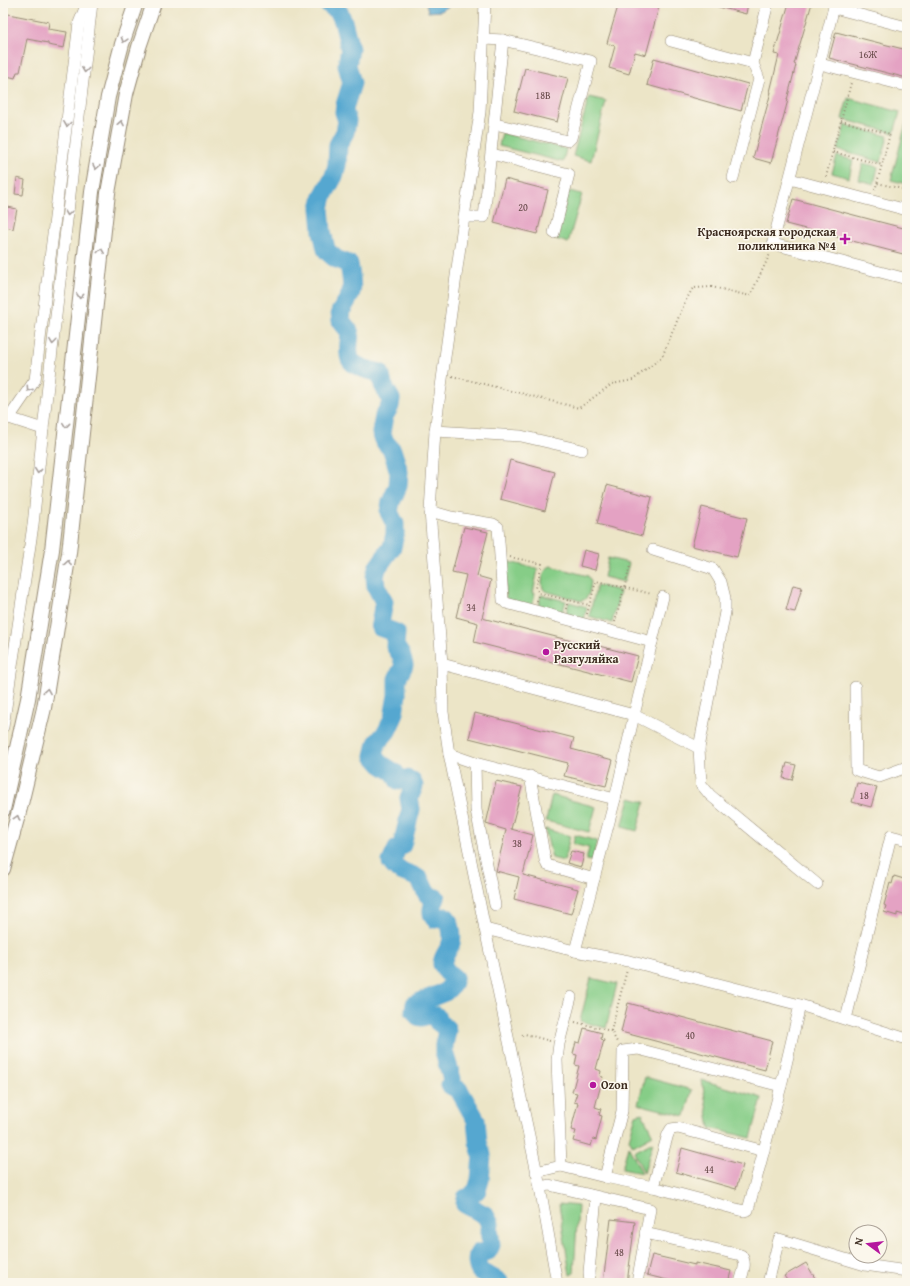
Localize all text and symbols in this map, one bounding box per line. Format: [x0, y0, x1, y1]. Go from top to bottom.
one-way arrow [120, 36, 129, 43]
house number: 16Ж [859, 47, 877, 62]
one-way arrow [80, 67, 89, 73]
house number: 18В [535, 88, 551, 103]
one-way arrow [116, 120, 125, 126]
one-way arrow [63, 121, 72, 127]
one-way arrow [92, 164, 101, 170]
house number: 20 [518, 200, 528, 215]
one-way arrow [64, 210, 73, 216]
place label: Красноярская городская поликлиника №4 [697, 223, 837, 254]
marker: Красноярская городская поликлиника №4 [839, 233, 851, 245]
one-way arrow [96, 248, 105, 254]
one-way arrow [75, 293, 84, 299]
one-way arrow [49, 339, 58, 345]
one-way arrow [27, 385, 34, 392]
one-way arrow [61, 422, 70, 428]
one-way arrow [34, 468, 43, 474]
one-way arrow [63, 560, 71, 566]
house number: 34 [466, 600, 476, 615]
place label: Русский Разгуляйка [554, 636, 619, 667]
marker: Русский Разгуляйка [541, 647, 551, 657]
one-way arrow [42, 688, 51, 694]
house number: 18 [859, 788, 869, 803]
one-way arrow [13, 814, 21, 821]
house number: 38 [512, 836, 522, 851]
house number: 40 [685, 1028, 695, 1043]
place label: Ozon [601, 1076, 628, 1093]
marker: Ozon [588, 1080, 598, 1090]
house number: 44 [704, 1162, 714, 1177]
north arrow [848, 1224, 888, 1264]
text: N [850, 1235, 867, 1247]
house number: 48 [614, 1245, 624, 1260]

